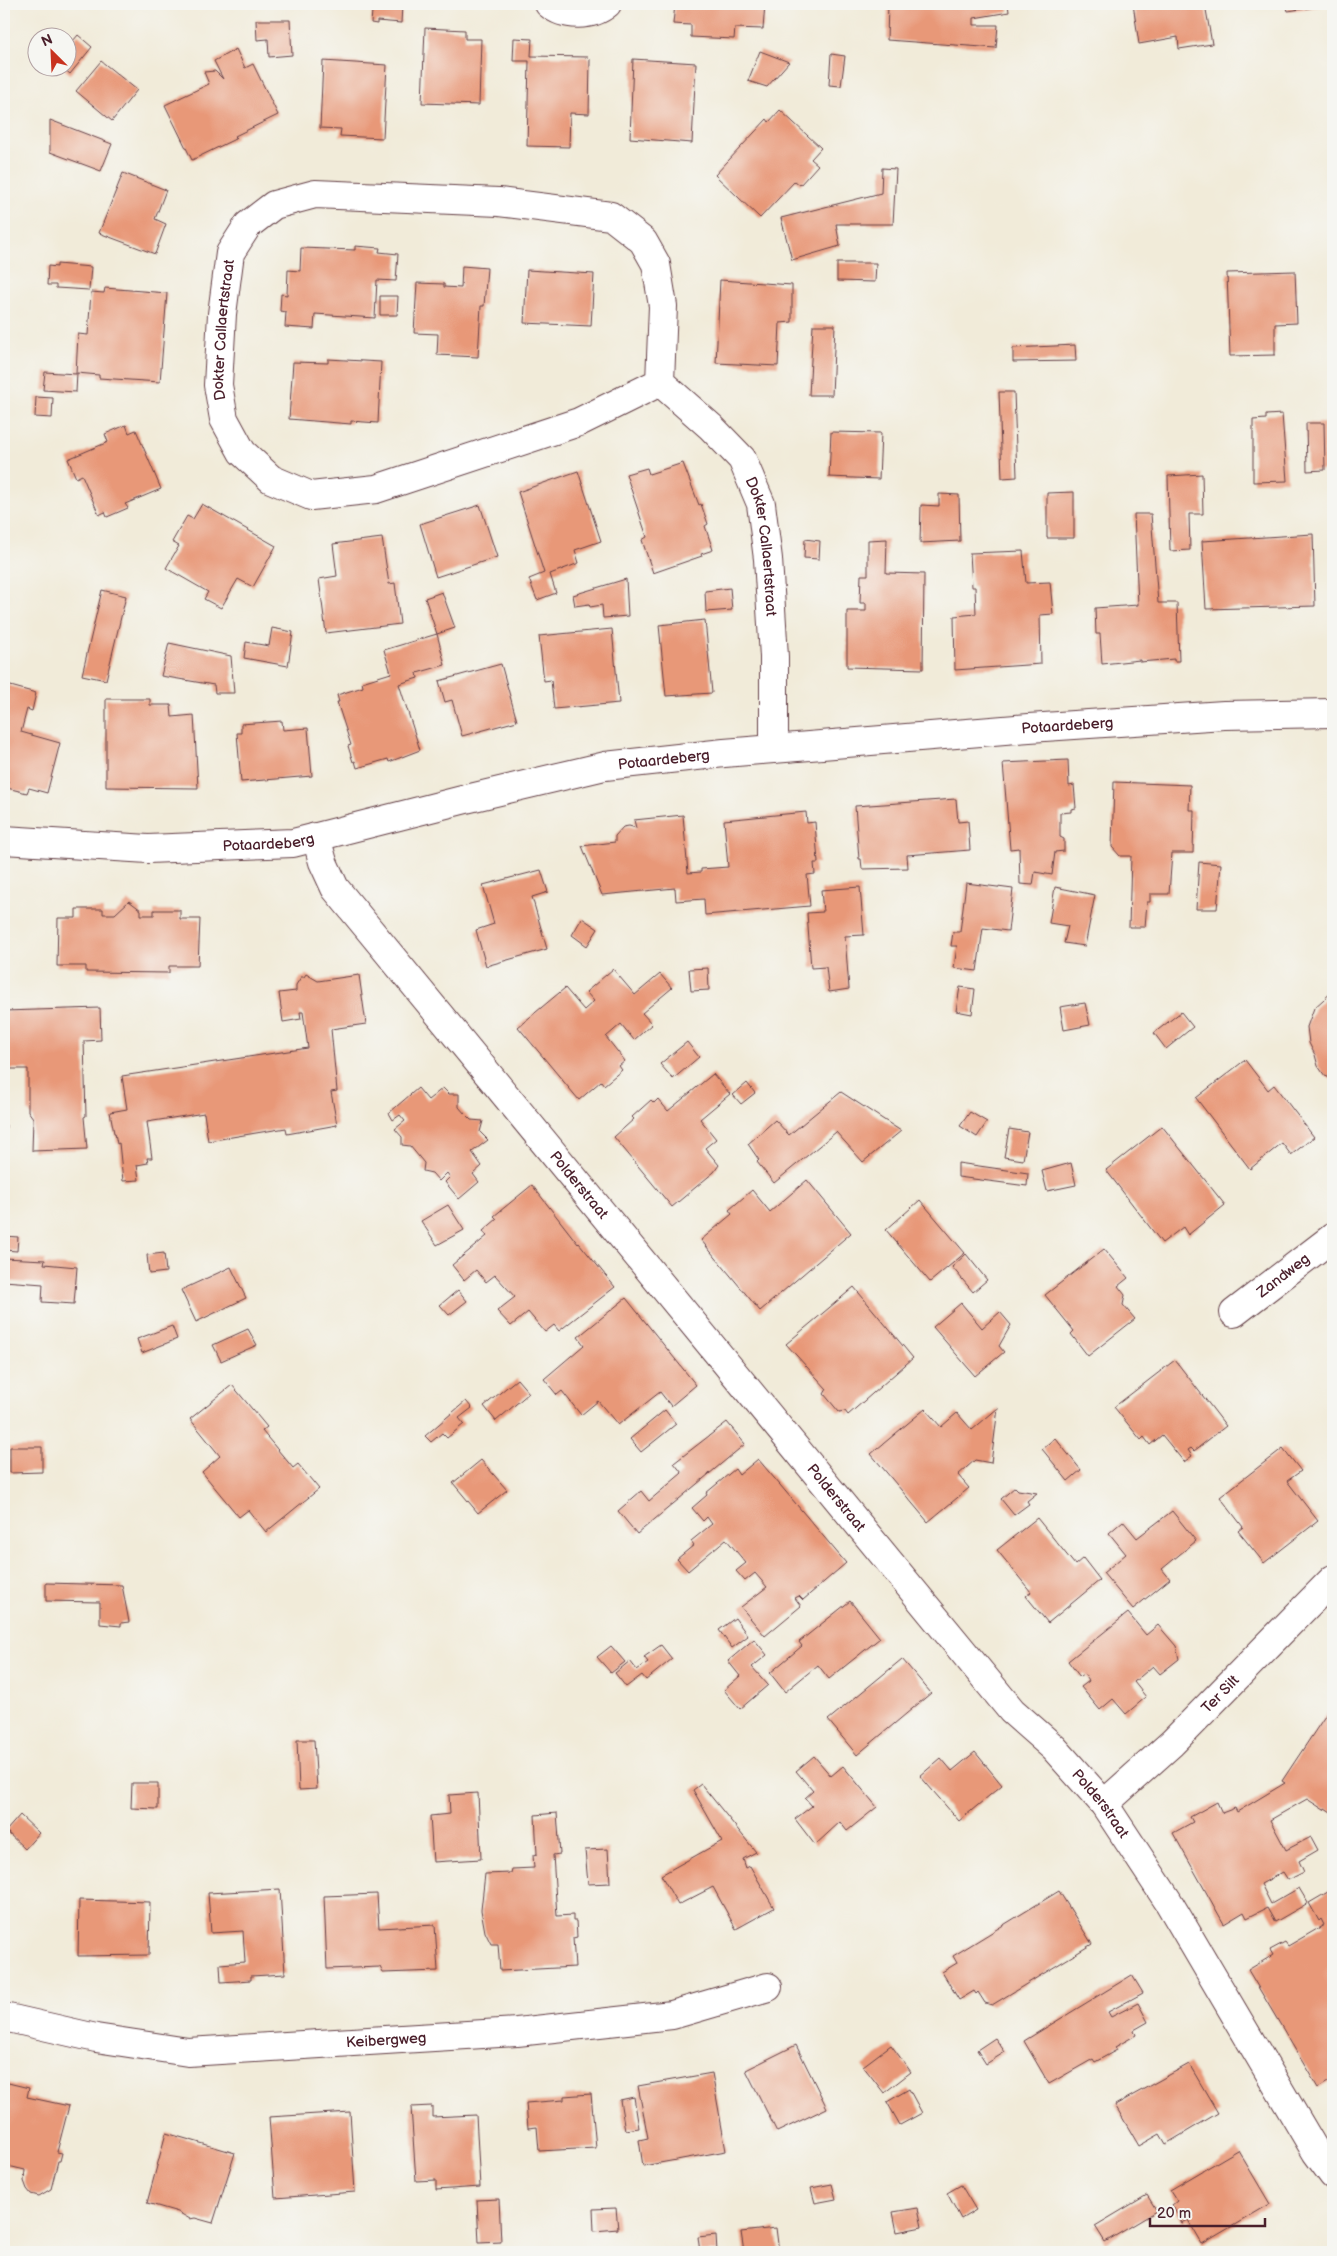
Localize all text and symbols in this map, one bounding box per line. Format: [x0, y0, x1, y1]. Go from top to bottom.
north arrow [28, 28, 78, 78]
text: N [39, 31, 55, 50]
street label: Dokter Callaertstraat [208, 258, 239, 402]
street label: Dokter Callaertstraat [741, 474, 781, 617]
street label: Potaardeberg [1021, 713, 1114, 738]
street label: Potaardeberg [617, 745, 711, 774]
street label: Potaardeberg [222, 828, 316, 855]
street label: Polderstraat [546, 1147, 613, 1223]
street label: Zandweg [1252, 1249, 1313, 1302]
street label: Polderstraat [803, 1460, 870, 1536]
street label: Ter Silt [1197, 1671, 1243, 1717]
street label: Polderstraat [1068, 1765, 1134, 1842]
street label: Keibergweg [345, 2028, 427, 2052]
scale bar [1150, 2196, 1264, 2228]
text: 20 m [1157, 2204, 1191, 2223]

